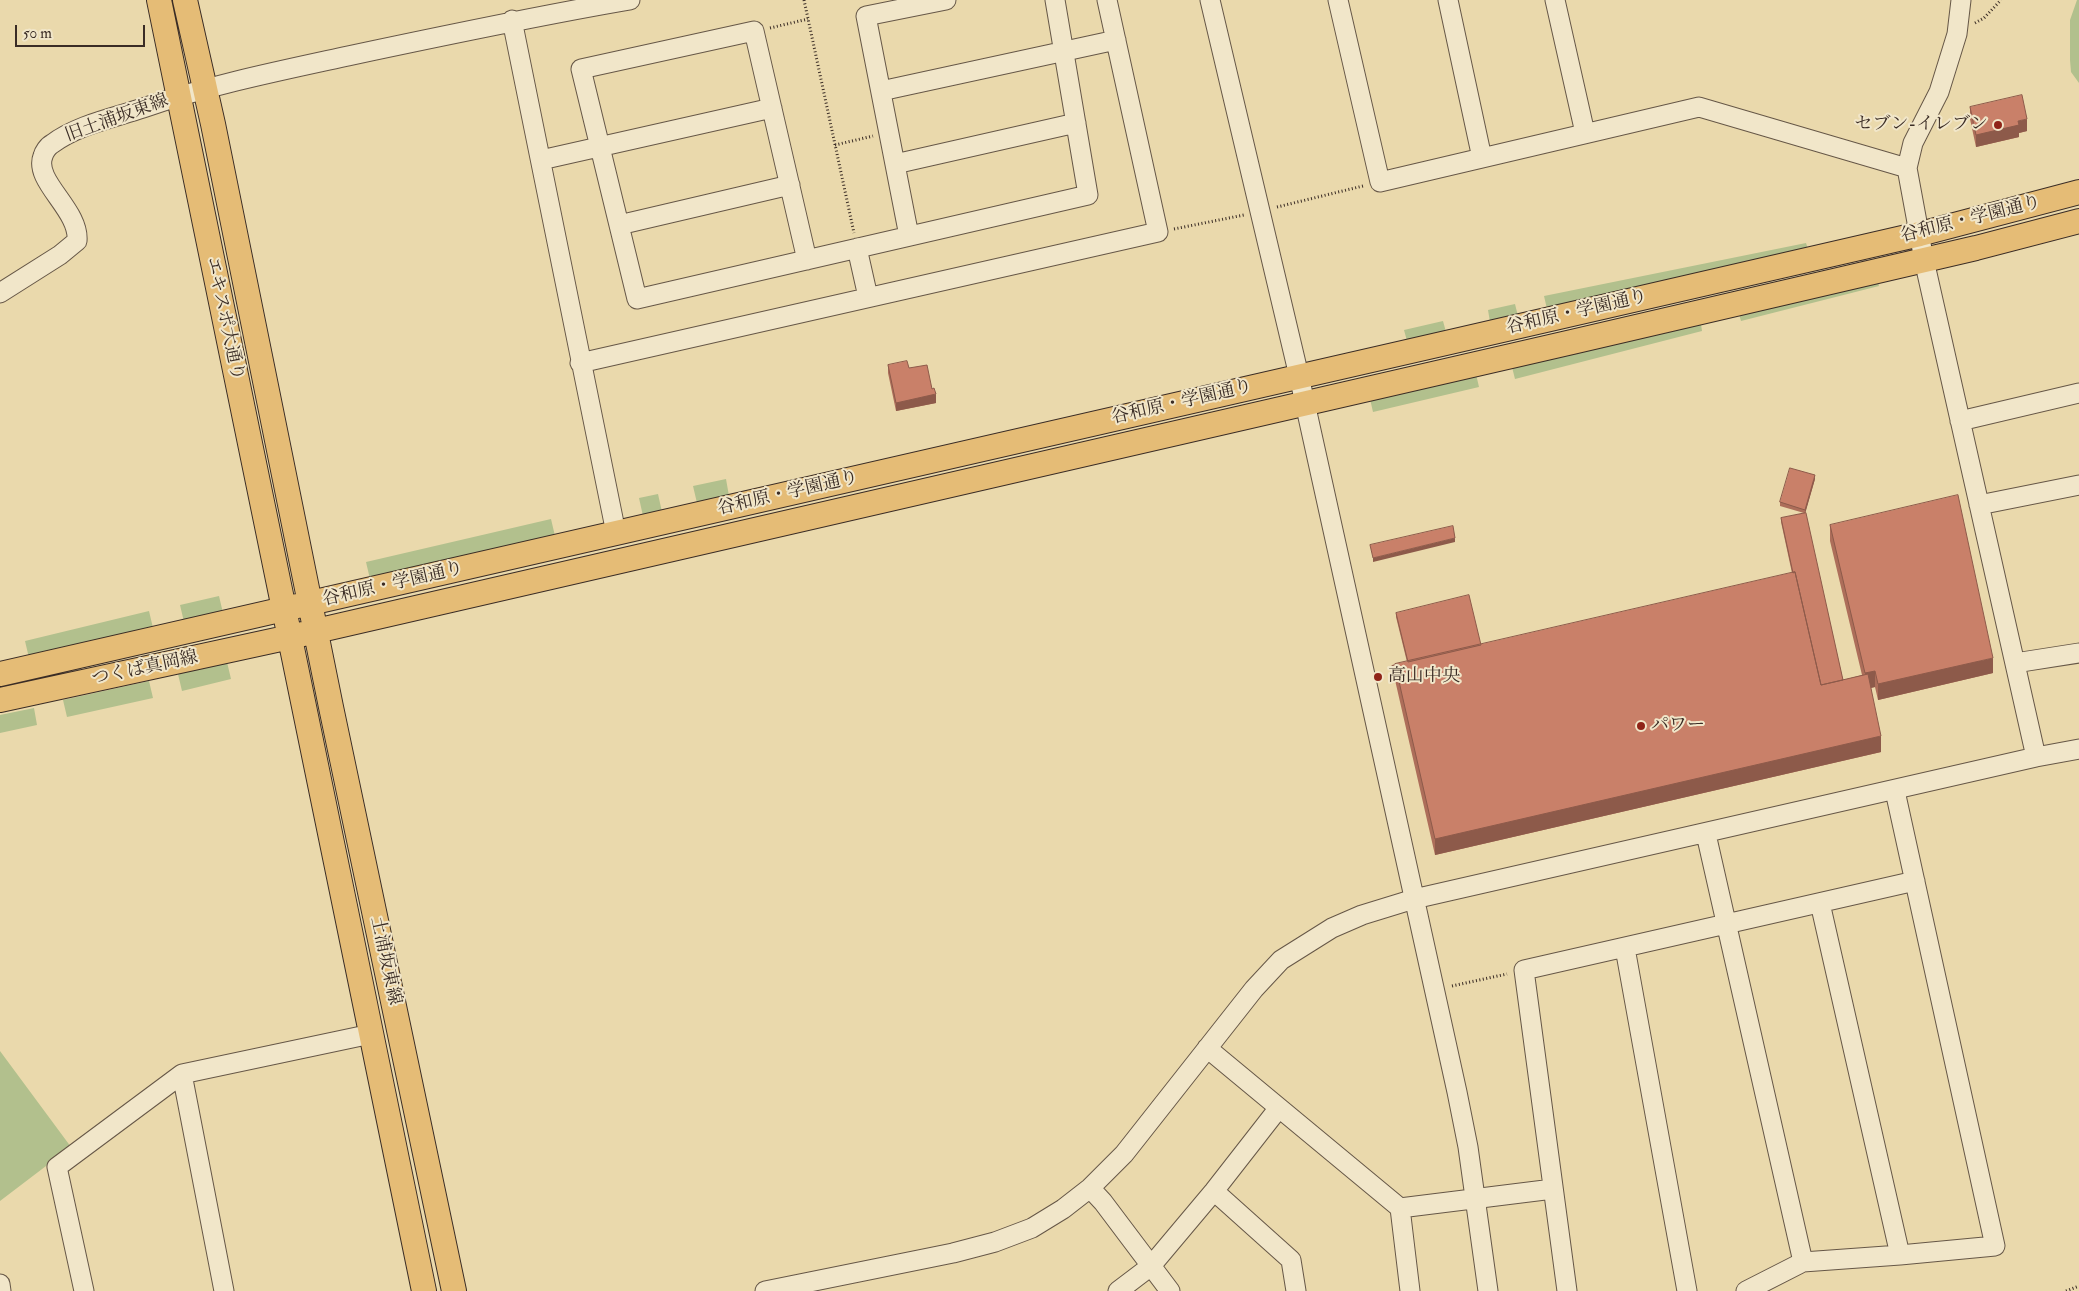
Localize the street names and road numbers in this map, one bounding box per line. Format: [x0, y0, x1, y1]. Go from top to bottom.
street label: 旧土浦坂東線 [63, 90, 171, 148]
street label: 谷和原・学園通り [1899, 192, 2043, 248]
street label: エキスポ大通り [200, 255, 248, 383]
street label: 谷和原・学園通り [1504, 286, 1650, 340]
street label: 谷和原・学園通り [1109, 376, 1255, 430]
street label: 谷和原・学園通り [715, 467, 861, 521]
street label: 谷和原・学園通り [320, 558, 466, 612]
street label: つくば真岡線 [90, 647, 200, 691]
street label: 土浦坂東線 [365, 915, 405, 1007]

